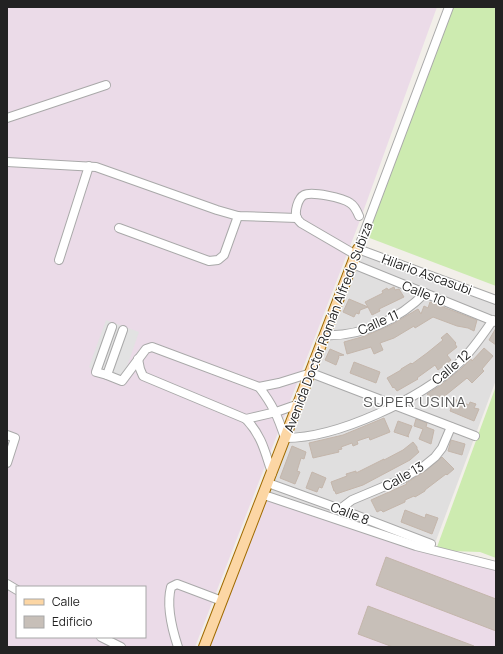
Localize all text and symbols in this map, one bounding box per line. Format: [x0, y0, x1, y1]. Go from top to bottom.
street label: Avenida Doctor Román Alfredo Subiza [279, 219, 377, 435]
street label: Hilario Ascasubi [379, 249, 475, 299]
street label: Calle 10 [399, 276, 449, 310]
street label: Calle 11 [355, 305, 401, 339]
street label: Calle 12 [428, 346, 474, 388]
district label: SUPER USINA [363, 391, 467, 412]
street label: Calle 13 [379, 457, 427, 495]
street label: Calle 8 [328, 497, 372, 529]
legend [16, 586, 146, 638]
text: Calle [52, 593, 80, 610]
text: Edificio [52, 613, 92, 630]

